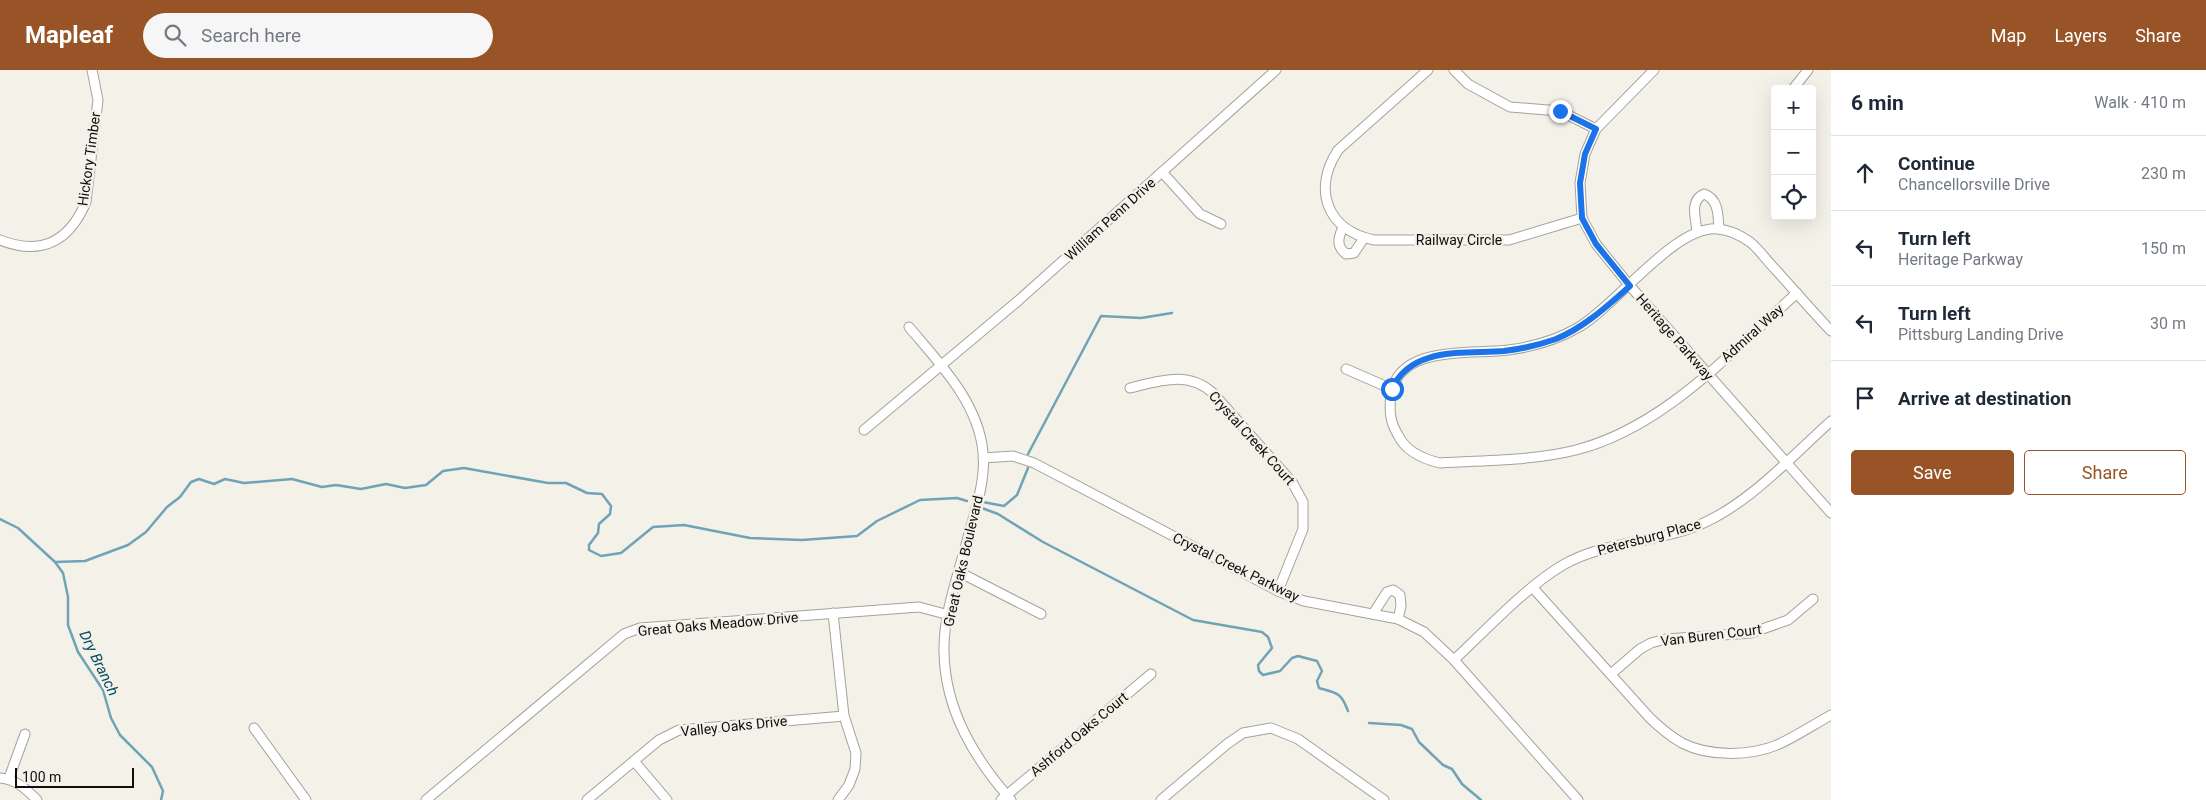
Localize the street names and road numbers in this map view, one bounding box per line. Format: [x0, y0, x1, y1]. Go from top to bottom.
street label: Hickory Timber [74, 111, 104, 207]
street label: William Penn Drive [1062, 174, 1158, 264]
street label: Railway Circle [1416, 232, 1502, 248]
street label: Heritage Parkway [1633, 290, 1717, 384]
street label: Admiral Way [1718, 301, 1787, 365]
street label: Crystal Creek Court [1206, 388, 1299, 488]
street label: Great Oaks Boulevard [940, 494, 986, 628]
street label: Petersburg Place [1596, 516, 1702, 558]
street label: Crystal Creek Parkway [1170, 529, 1302, 605]
street label: Great Oaks Meadow Drive [637, 609, 799, 639]
street label: Van Buren Court [1660, 621, 1763, 649]
street label: Ashford Oaks Court [1027, 688, 1131, 779]
street label: Valley Oaks Drive [680, 712, 788, 740]

